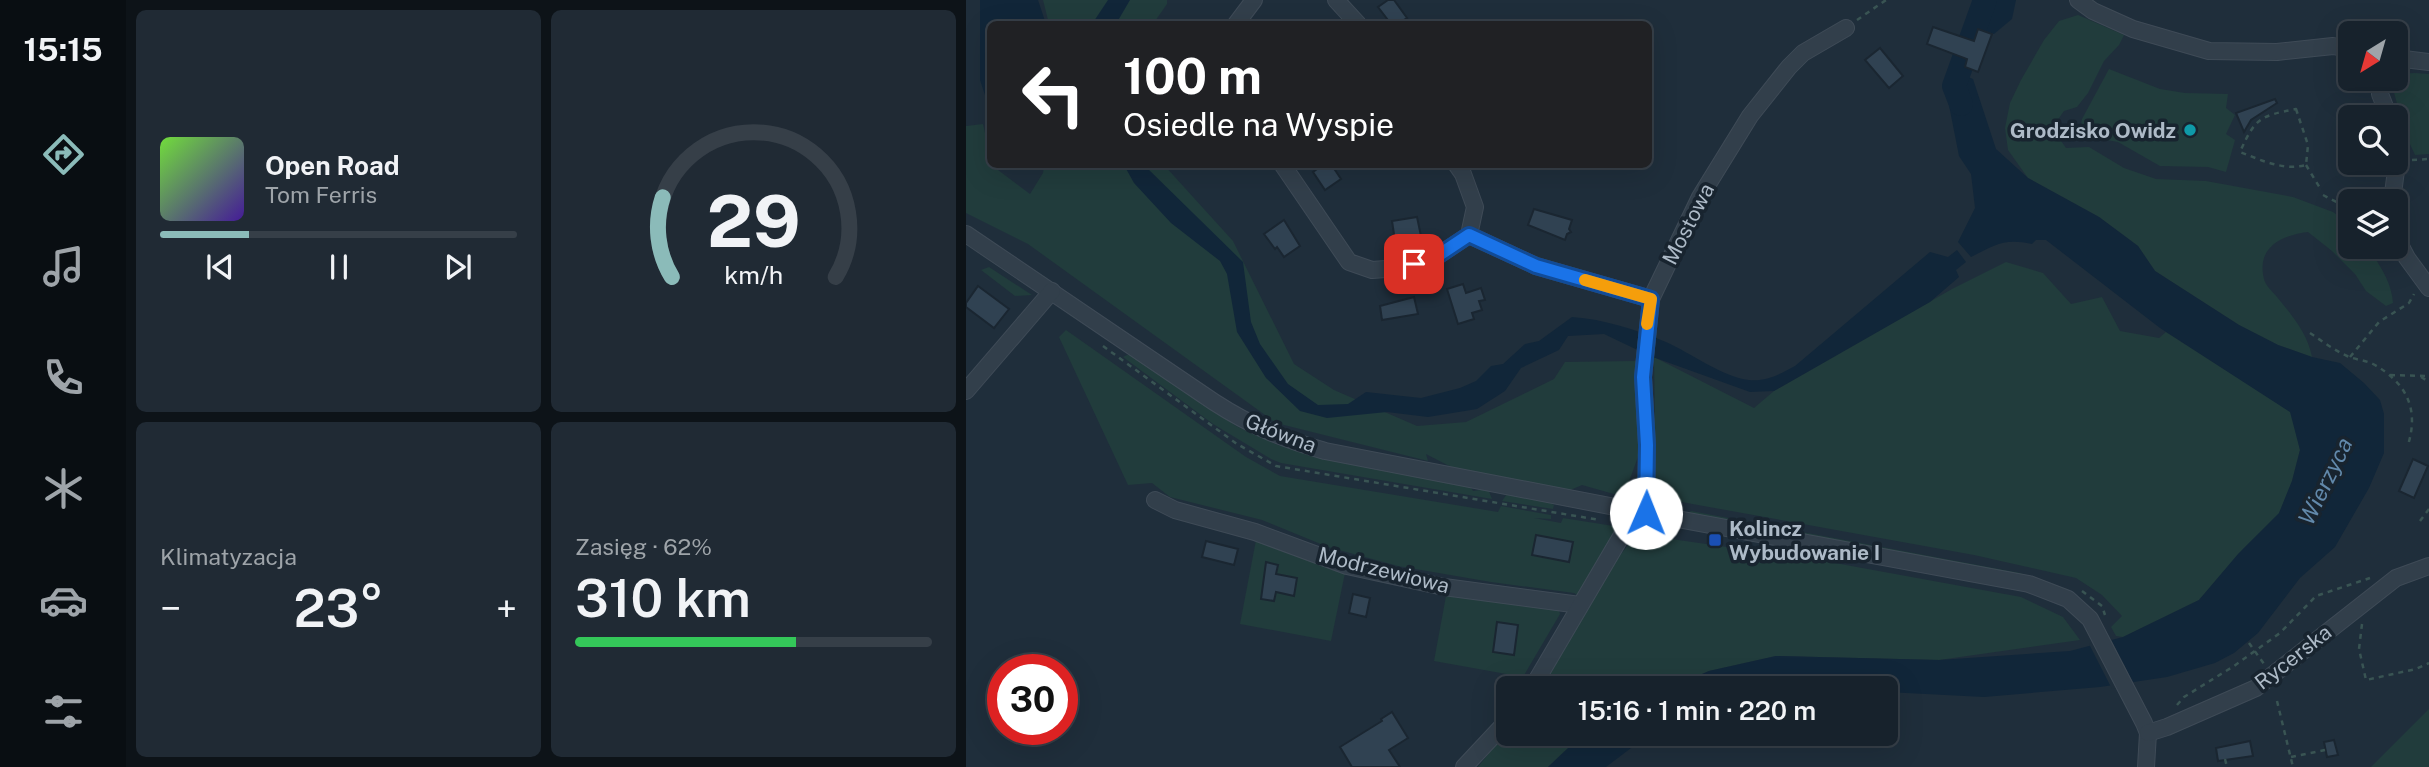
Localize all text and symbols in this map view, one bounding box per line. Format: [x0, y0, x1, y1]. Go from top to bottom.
north arrow [2338, 21, 2408, 91]
map controls [2338, 21, 2408, 259]
text: 15:15 [23, 31, 103, 68]
text: 100 m [1123, 47, 1262, 105]
icon: left [1008, 49, 1099, 140]
button: search [2338, 105, 2408, 175]
text: Osiedle na Wyspie [1123, 106, 1394, 143]
place label: Grodzisko Owidz [2010, 118, 2176, 143]
marker: Grodzisko Owidz [2182, 122, 2198, 138]
icon: directions [39, 130, 88, 179]
text: Open Road [265, 150, 400, 181]
text: 29 [706, 179, 801, 264]
street label: Mostowa [1657, 179, 1719, 269]
text: Tom Ferris [265, 181, 377, 208]
button: layers [2338, 189, 2408, 259]
pin [1384, 234, 1444, 294]
icon: music [39, 242, 88, 291]
icon: arrive [1395, 245, 1433, 283]
icon: previous [201, 248, 239, 286]
icon: pause [320, 248, 358, 286]
icon: next [439, 248, 477, 286]
text: km/h [724, 260, 783, 290]
icon: phone [39, 353, 88, 402]
street label: Główna [1242, 408, 1320, 458]
water label: Wierzyca [2292, 433, 2358, 529]
icon: climate [39, 464, 88, 513]
position arrow [1609, 476, 1683, 550]
place label: Kolincz Wybudowanie I [1729, 516, 1880, 565]
marker: Kolincz Wybudowanie I [1707, 532, 1723, 548]
text: Zasięg · 62% [575, 533, 712, 560]
street label: Modrzewiowa [1316, 542, 1452, 598]
text: Klimatyzacja [160, 543, 297, 570]
text: 310 km [575, 568, 751, 629]
icon: car [39, 576, 88, 625]
text: 23° [293, 578, 384, 639]
text: − [160, 586, 181, 631]
text: + [496, 586, 517, 631]
street label: Rycerska [2250, 619, 2336, 695]
speed limit sign: 30 [987, 654, 1078, 745]
icon: filters [39, 687, 88, 736]
text: 15:16 · 1 min · 220 m [1578, 695, 1816, 726]

